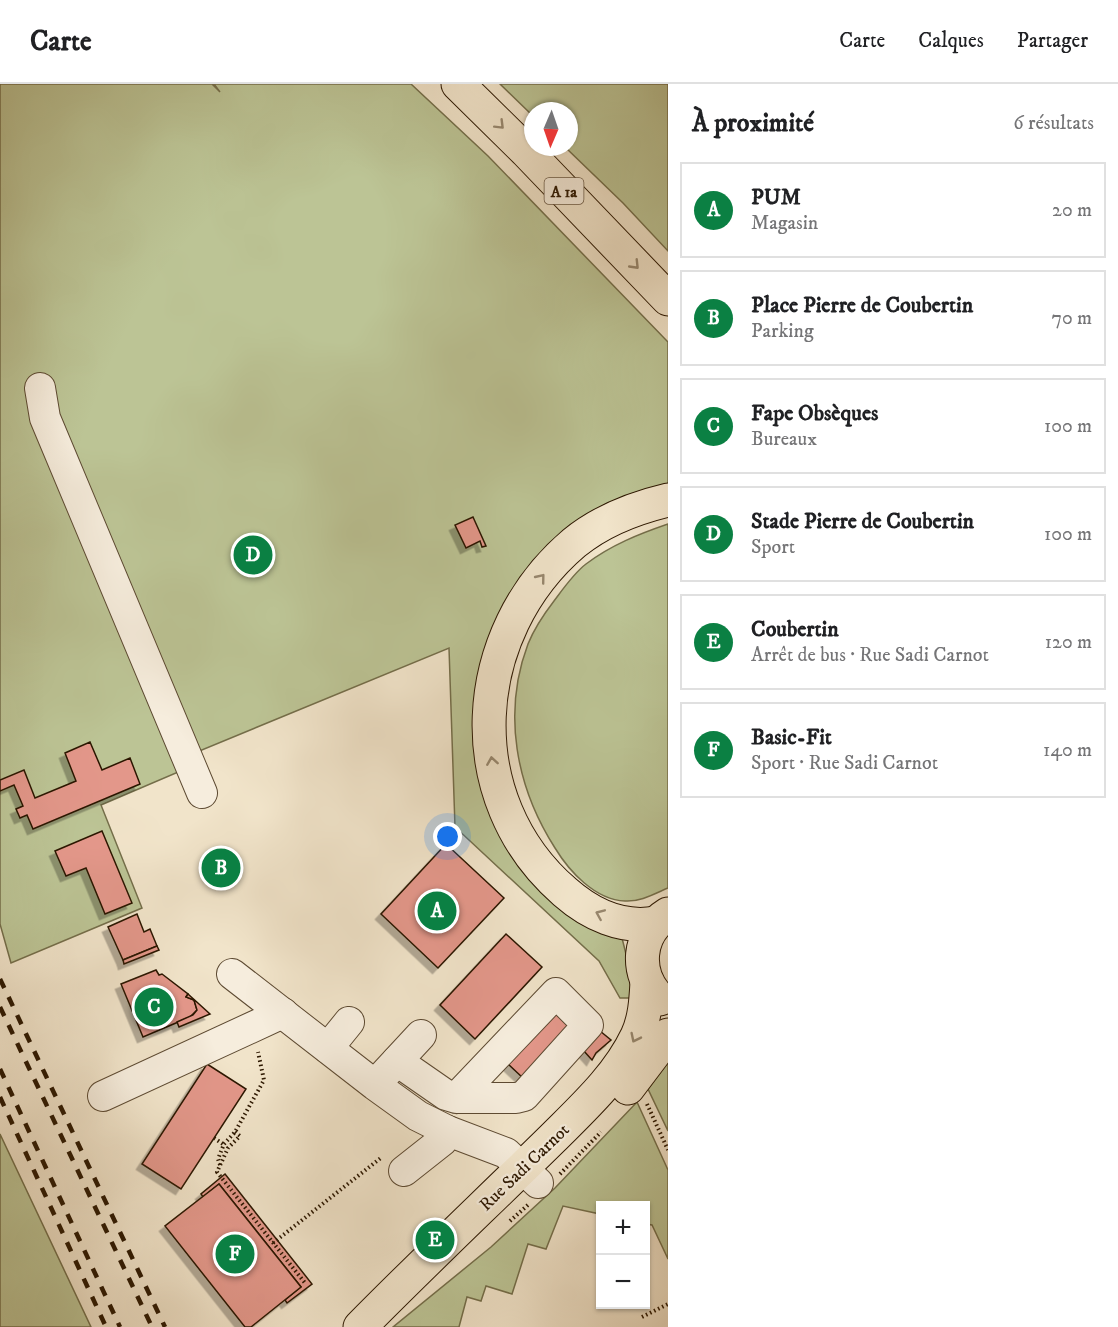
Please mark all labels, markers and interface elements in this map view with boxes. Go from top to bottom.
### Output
text: Carte [30,24,92,59]
text: Carte [839,28,885,54]
text: Calques [918,28,984,54]
text: Partager [1017,28,1088,54]
north arrow [524,102,578,156]
text: À proximité [692,107,814,140]
text: 6 résultats [1013,111,1094,136]
one-way arrow [493,118,503,129]
road number: A 1a [544,178,584,204]
text: PUM [751,184,801,211]
text: A [707,198,720,223]
text: 20 m [1052,198,1092,223]
text: Magasin [751,211,818,236]
one-way arrow [628,258,639,269]
text: Place Pierre de Coubertin [751,292,973,319]
text: B [707,306,720,331]
text: 70 m [1051,306,1092,331]
text: Parking [751,319,814,344]
text: Fape Obsèques [751,400,878,427]
text: C [707,414,720,439]
text: 100 m [1044,414,1092,439]
text: Bureaux [751,427,817,452]
text: Stade Pierre de Coubertin [751,508,974,535]
text: D [706,522,721,547]
text: 100 m [1044,522,1092,547]
pin: D [234,532,272,578]
text: Sport [751,535,795,560]
one-way arrow [534,574,545,585]
text: Coubertin [751,616,839,643]
text: E [706,630,721,655]
text: 120 m [1045,630,1092,655]
text: Arrêt de bus · Rue Sadi Carnot [751,643,989,668]
text: Basic-Fit [751,724,832,751]
text: F [707,738,720,763]
text: 140 m [1043,738,1092,763]
text: Sport · Rue Sadi Carnot [751,751,938,776]
one-way arrow [486,756,498,765]
your location [433,822,462,851]
pin: B [202,846,240,890]
pin: A [418,888,456,934]
one-way arrow [595,909,606,921]
pin: C [134,984,174,1030]
one-way arrow [631,1032,643,1043]
street label: Rue Sadi Carnot [475,1119,574,1216]
map controls [596,1201,650,1309]
button: + [596,1201,650,1255]
pin: E [416,1218,454,1262]
pin: F [216,1232,254,1276]
button: − [596,1255,650,1309]

